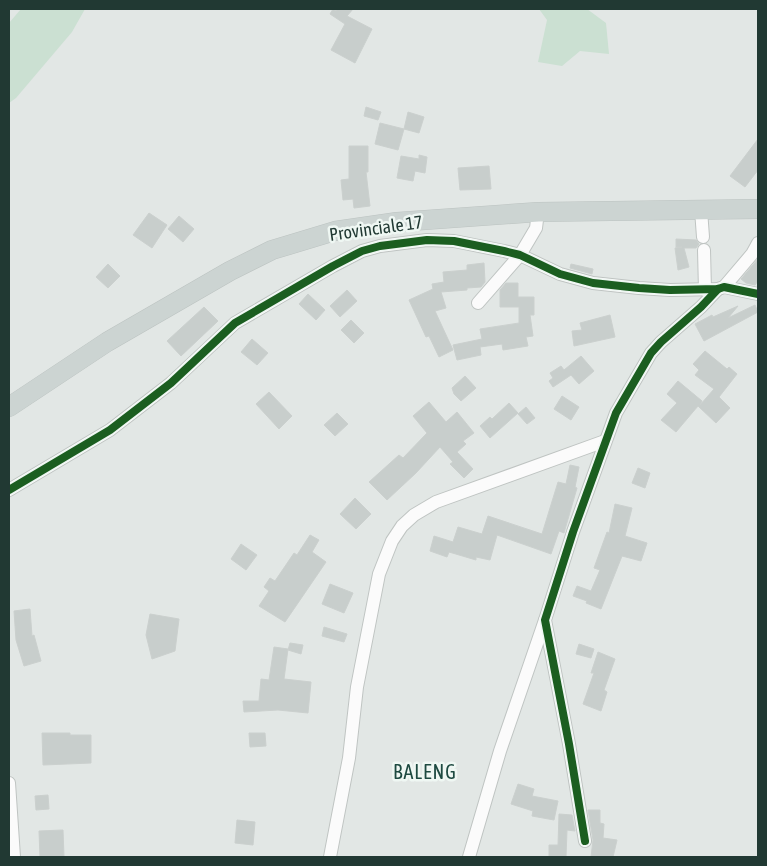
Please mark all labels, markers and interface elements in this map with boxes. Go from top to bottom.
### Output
street label: Provinciale 17 [328,211,424,245]
district label: BALENG [393,760,457,783]

